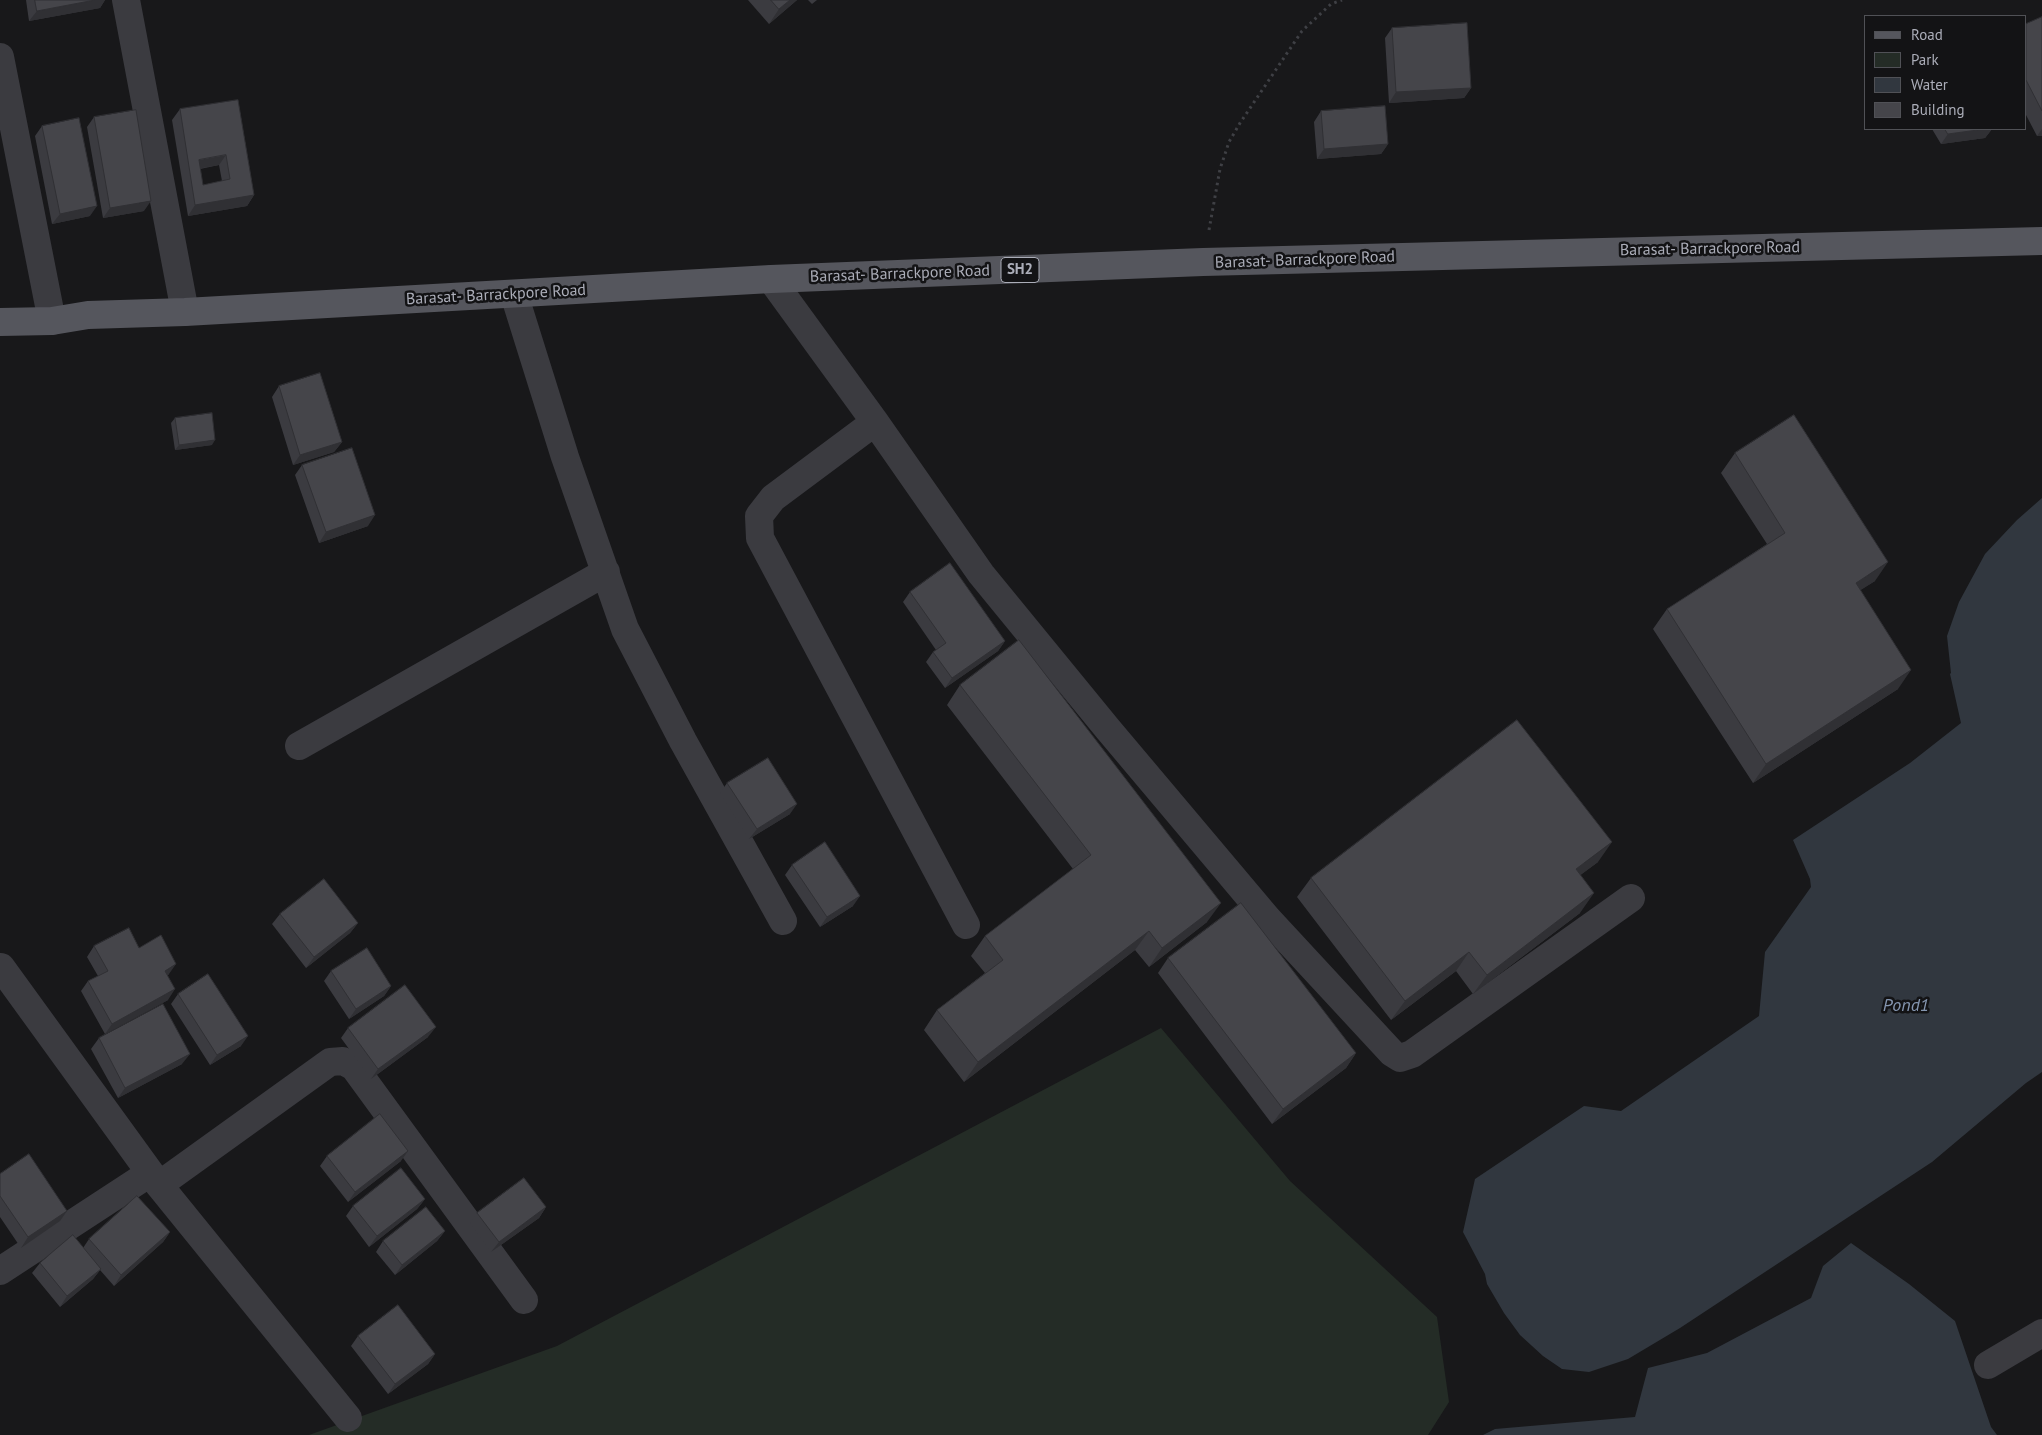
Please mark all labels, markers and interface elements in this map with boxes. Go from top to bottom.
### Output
legend [1864,15,2027,130]
text: Road [1911,25,1943,44]
text: Park [1911,50,1939,69]
text: Water [1911,75,1948,94]
text: Building [1911,100,1965,119]
street label: Barasat- Barrackpore Road [1620,238,1800,260]
street label: Barasat- Barrackpore Road [1215,247,1395,273]
road number: SH2 [1001,258,1039,282]
street label: Barasat- Barrackpore Road [810,261,990,287]
street label: Barasat- Barrackpore Road [406,281,586,309]
water label: Pond1 [1883,995,1929,1017]

